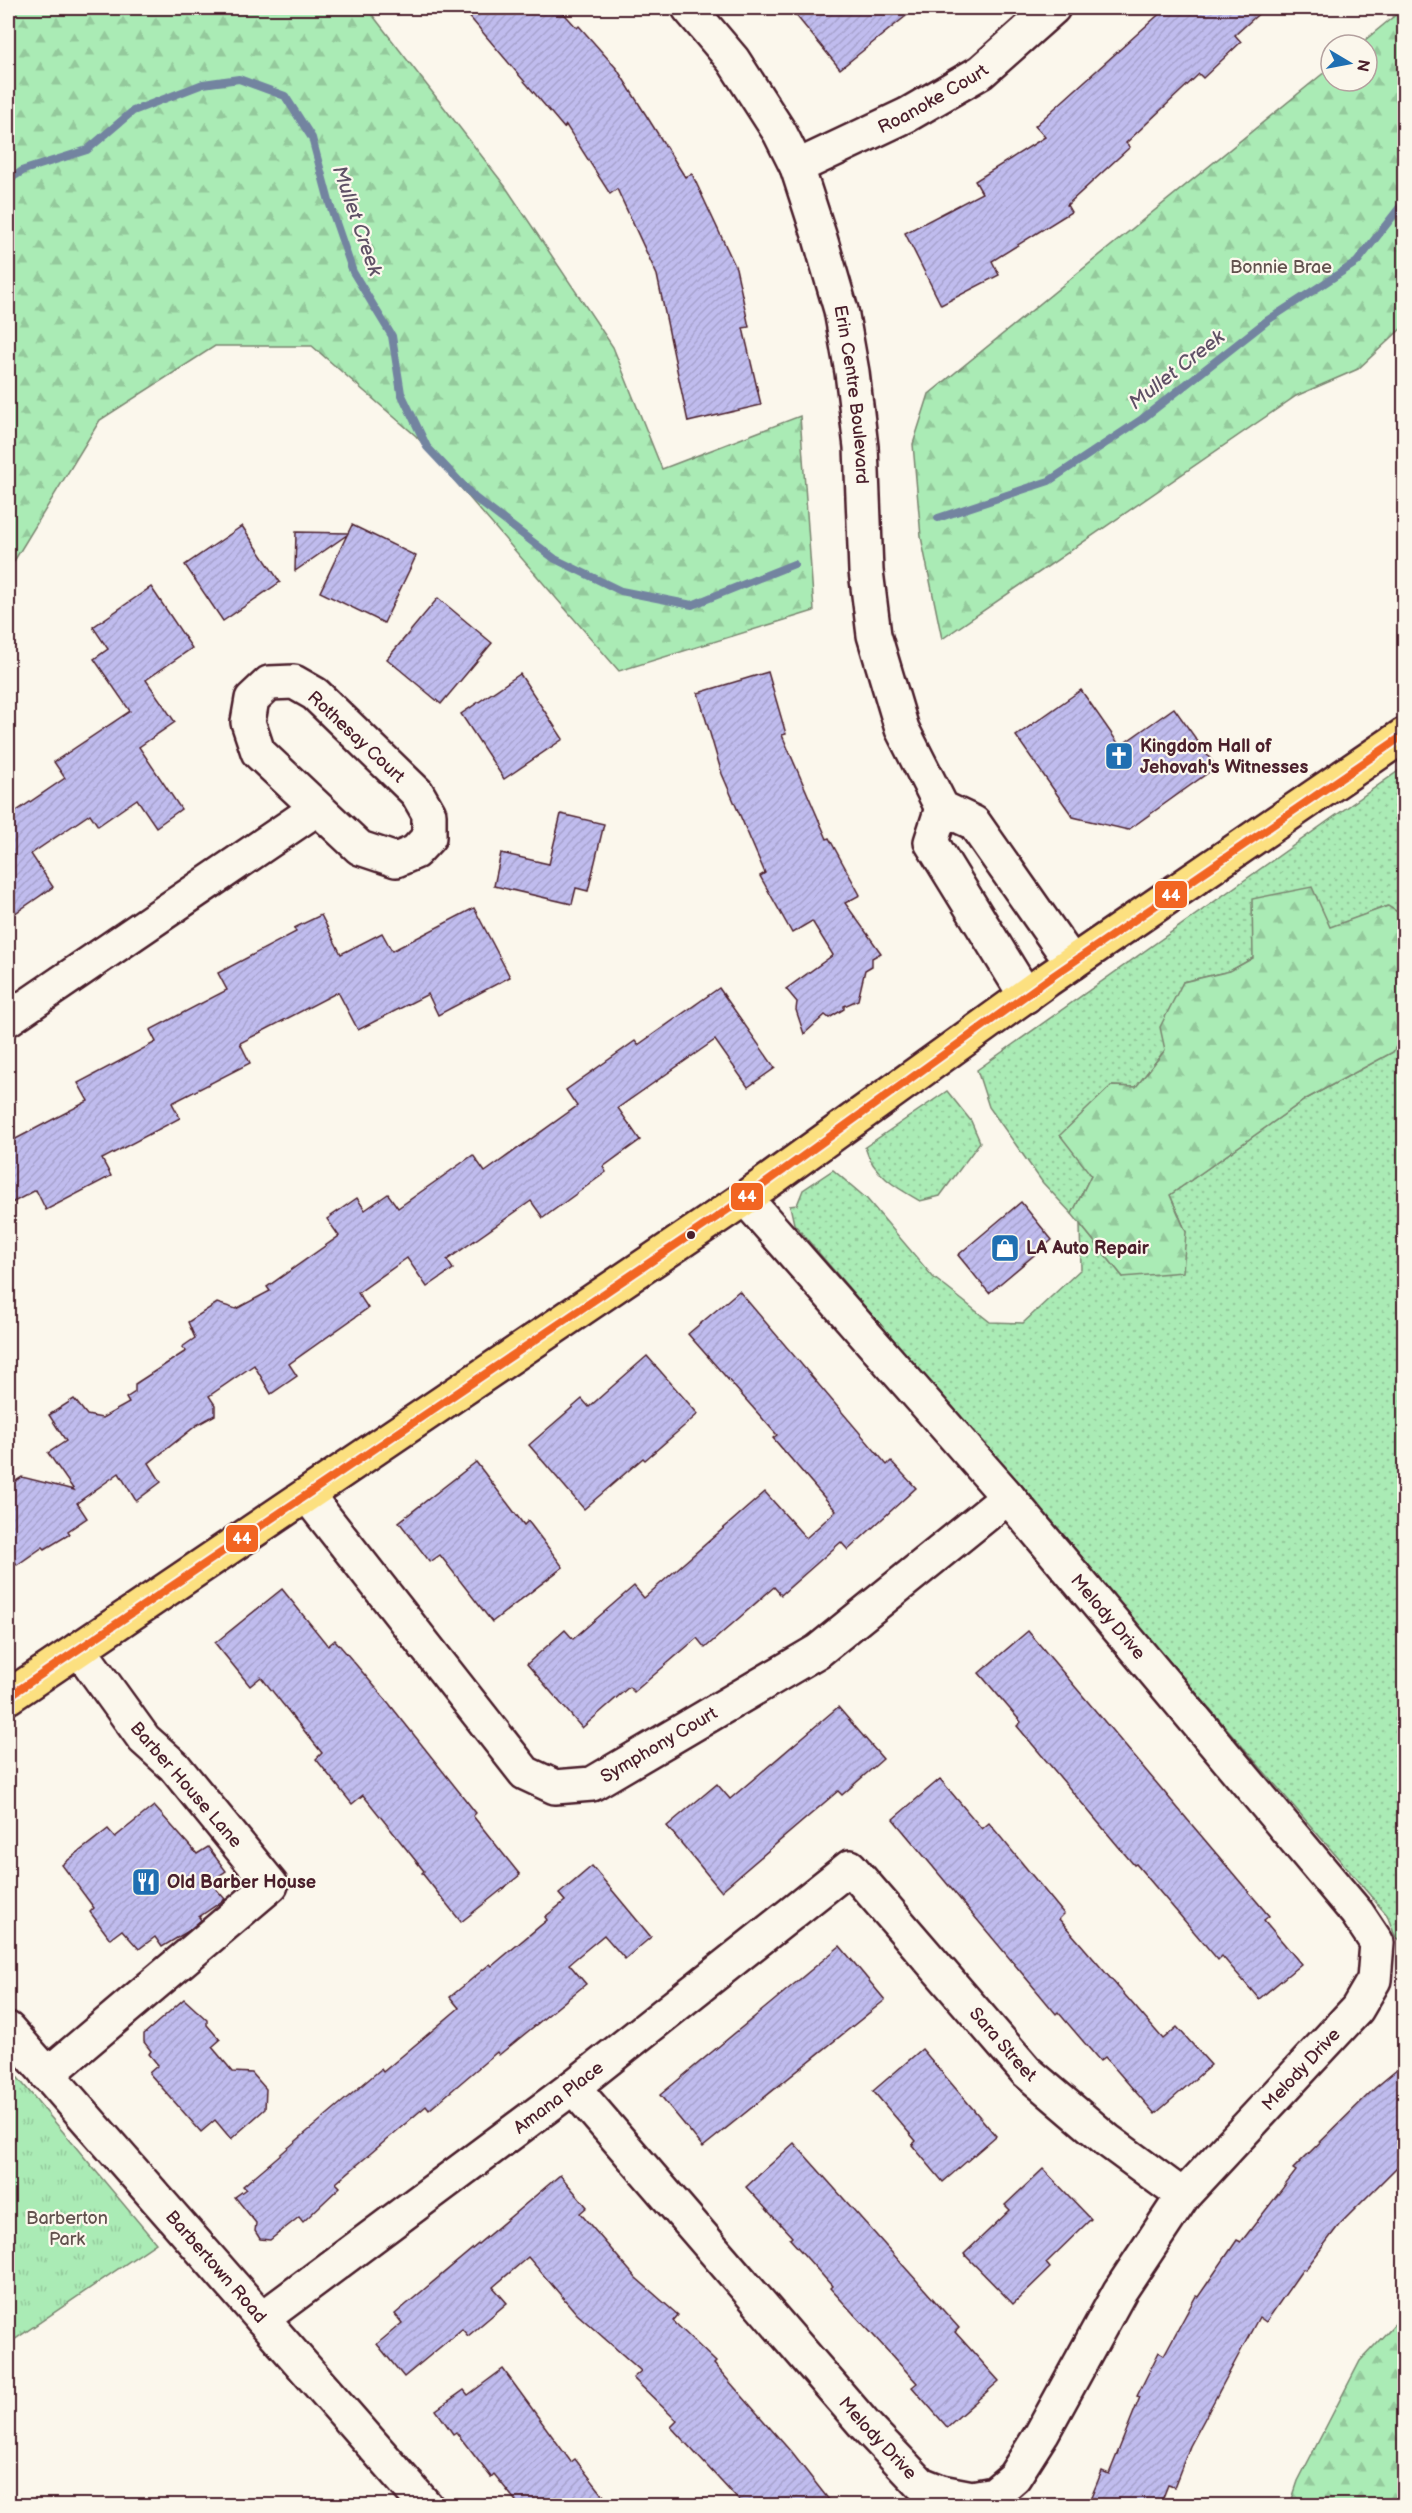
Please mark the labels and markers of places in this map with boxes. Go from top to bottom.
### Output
place label: Kingdom Hall of Jehovah's Witnesses [1140,736,1308,778]
church icon: Kingdom Hall of Jehovah's Witnesses [1103,740,1135,772]
unlabelled marker [685,1229,697,1241]
shop icon: LA Auto Repair [989,1232,1021,1264]
place label: LA Auto Repair [1026,1238,1150,1259]
restaurant icon: Old Barber House [130,1866,162,1898]
place label: Old Barber House [167,1872,316,1893]

